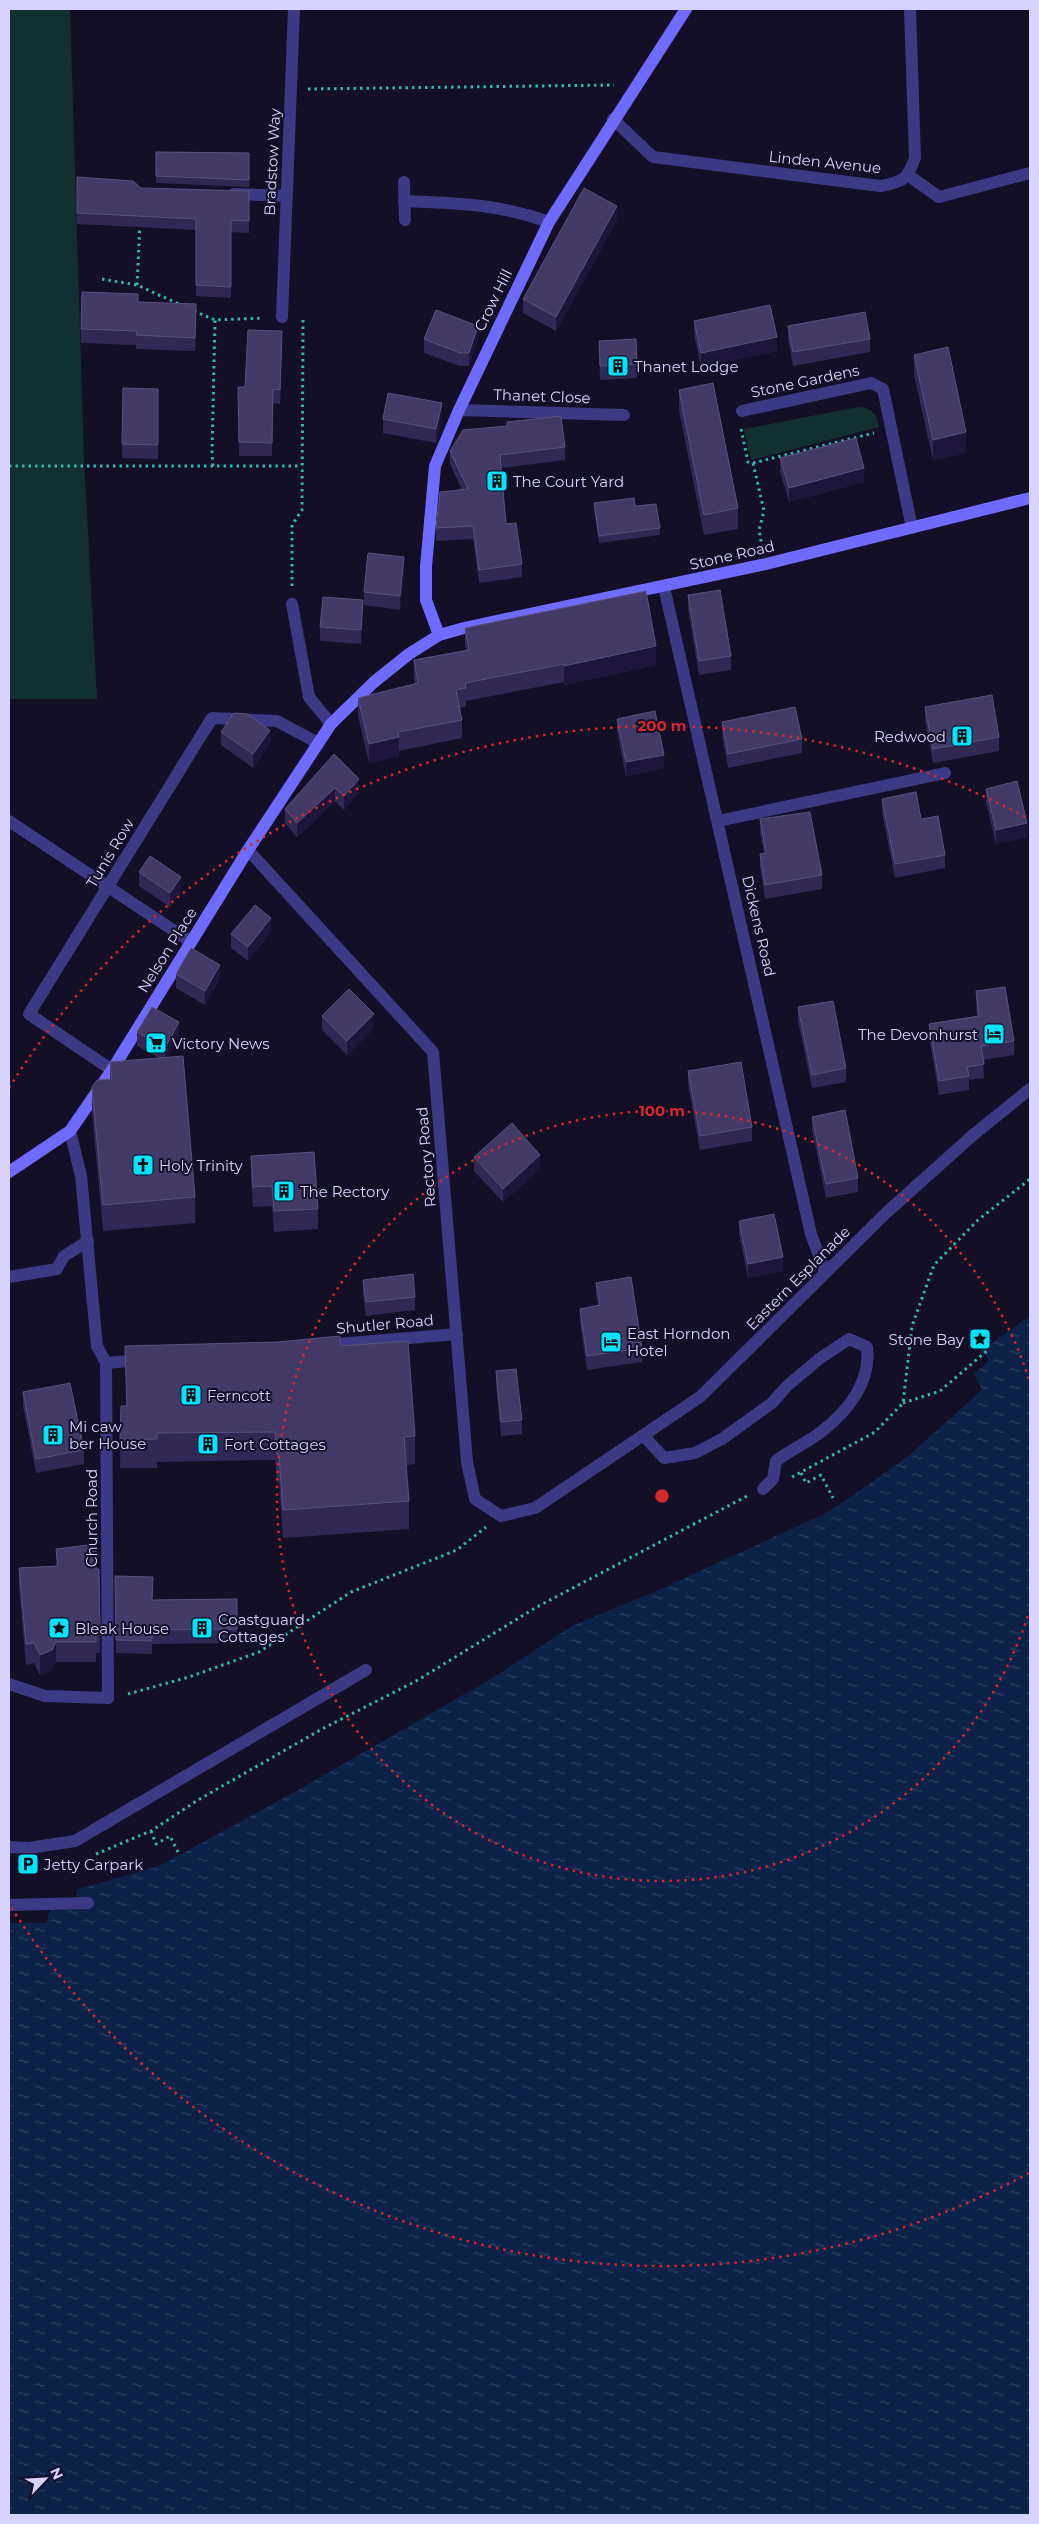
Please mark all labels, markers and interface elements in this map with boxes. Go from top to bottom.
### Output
street label: Bradstow Way [260,107,284,216]
street label: Linden Avenue [768,147,882,177]
street label: Crow Hill [470,266,516,334]
building icon: Thanet Lodge [606,354,630,378]
place label: Thanet Lodge [634,357,738,376]
street label: Stone Gardens [749,360,861,402]
street label: Thanet Close [493,385,591,407]
building icon: The Court Yard [485,469,509,493]
place label: The Court Yard [513,472,624,491]
street label: Stone Road [688,536,776,574]
text: 200 m [637,716,687,735]
building icon: Redwood [950,724,974,748]
place label: Redwood [874,727,946,746]
street label: Tunis Row [82,814,138,891]
street label: Dickens Road [738,874,780,978]
street label: Nelson Place [133,904,201,996]
hotel icon: The Devonhurst [982,1022,1006,1046]
place label: The Devonhurst [858,1025,978,1044]
supermarket icon: Victory News [144,1031,168,1055]
place label: Victory News [172,1034,270,1053]
text: 100 m [639,1101,685,1120]
street label: Rectory Road [412,1106,440,1208]
church icon: Holy Trinity [131,1153,155,1177]
place label: Holy Trinity [159,1156,244,1175]
building icon: The Rectory [272,1179,296,1203]
place label: The Rectory [300,1182,390,1201]
street label: Eastern Esplanade [742,1222,854,1334]
street label: Shutler Road [335,1310,435,1338]
place label: East Horndon Hotel [627,1324,730,1360]
place icon: Stone Bay [968,1327,992,1351]
hotel icon: East Horndon Hotel [599,1330,623,1354]
place label: Stone Bay [888,1330,965,1349]
building icon: Ferncott [179,1383,203,1407]
place label: Ferncott [207,1386,271,1405]
place label: Mi caw ber House [69,1417,146,1453]
building icon: Mi caw ber House [41,1423,65,1447]
building icon: Fort Cottages [196,1432,220,1456]
place label: Fort Cottages [224,1435,326,1454]
street label: Church Road [82,1469,101,1567]
centre of rings [653,1487,671,1505]
place label: Coastguard Cottages [218,1610,305,1646]
place icon: Bleak House [47,1616,71,1640]
building icon: Coastguard Cottages [190,1616,214,1640]
place label: Bleak House [75,1619,169,1638]
parking icon: Jetty Carpark [16,1852,40,1876]
place label: Jetty Carpark [43,1855,143,1874]
north arrow [20,2454,70,2504]
text: N [46,2465,67,2482]

